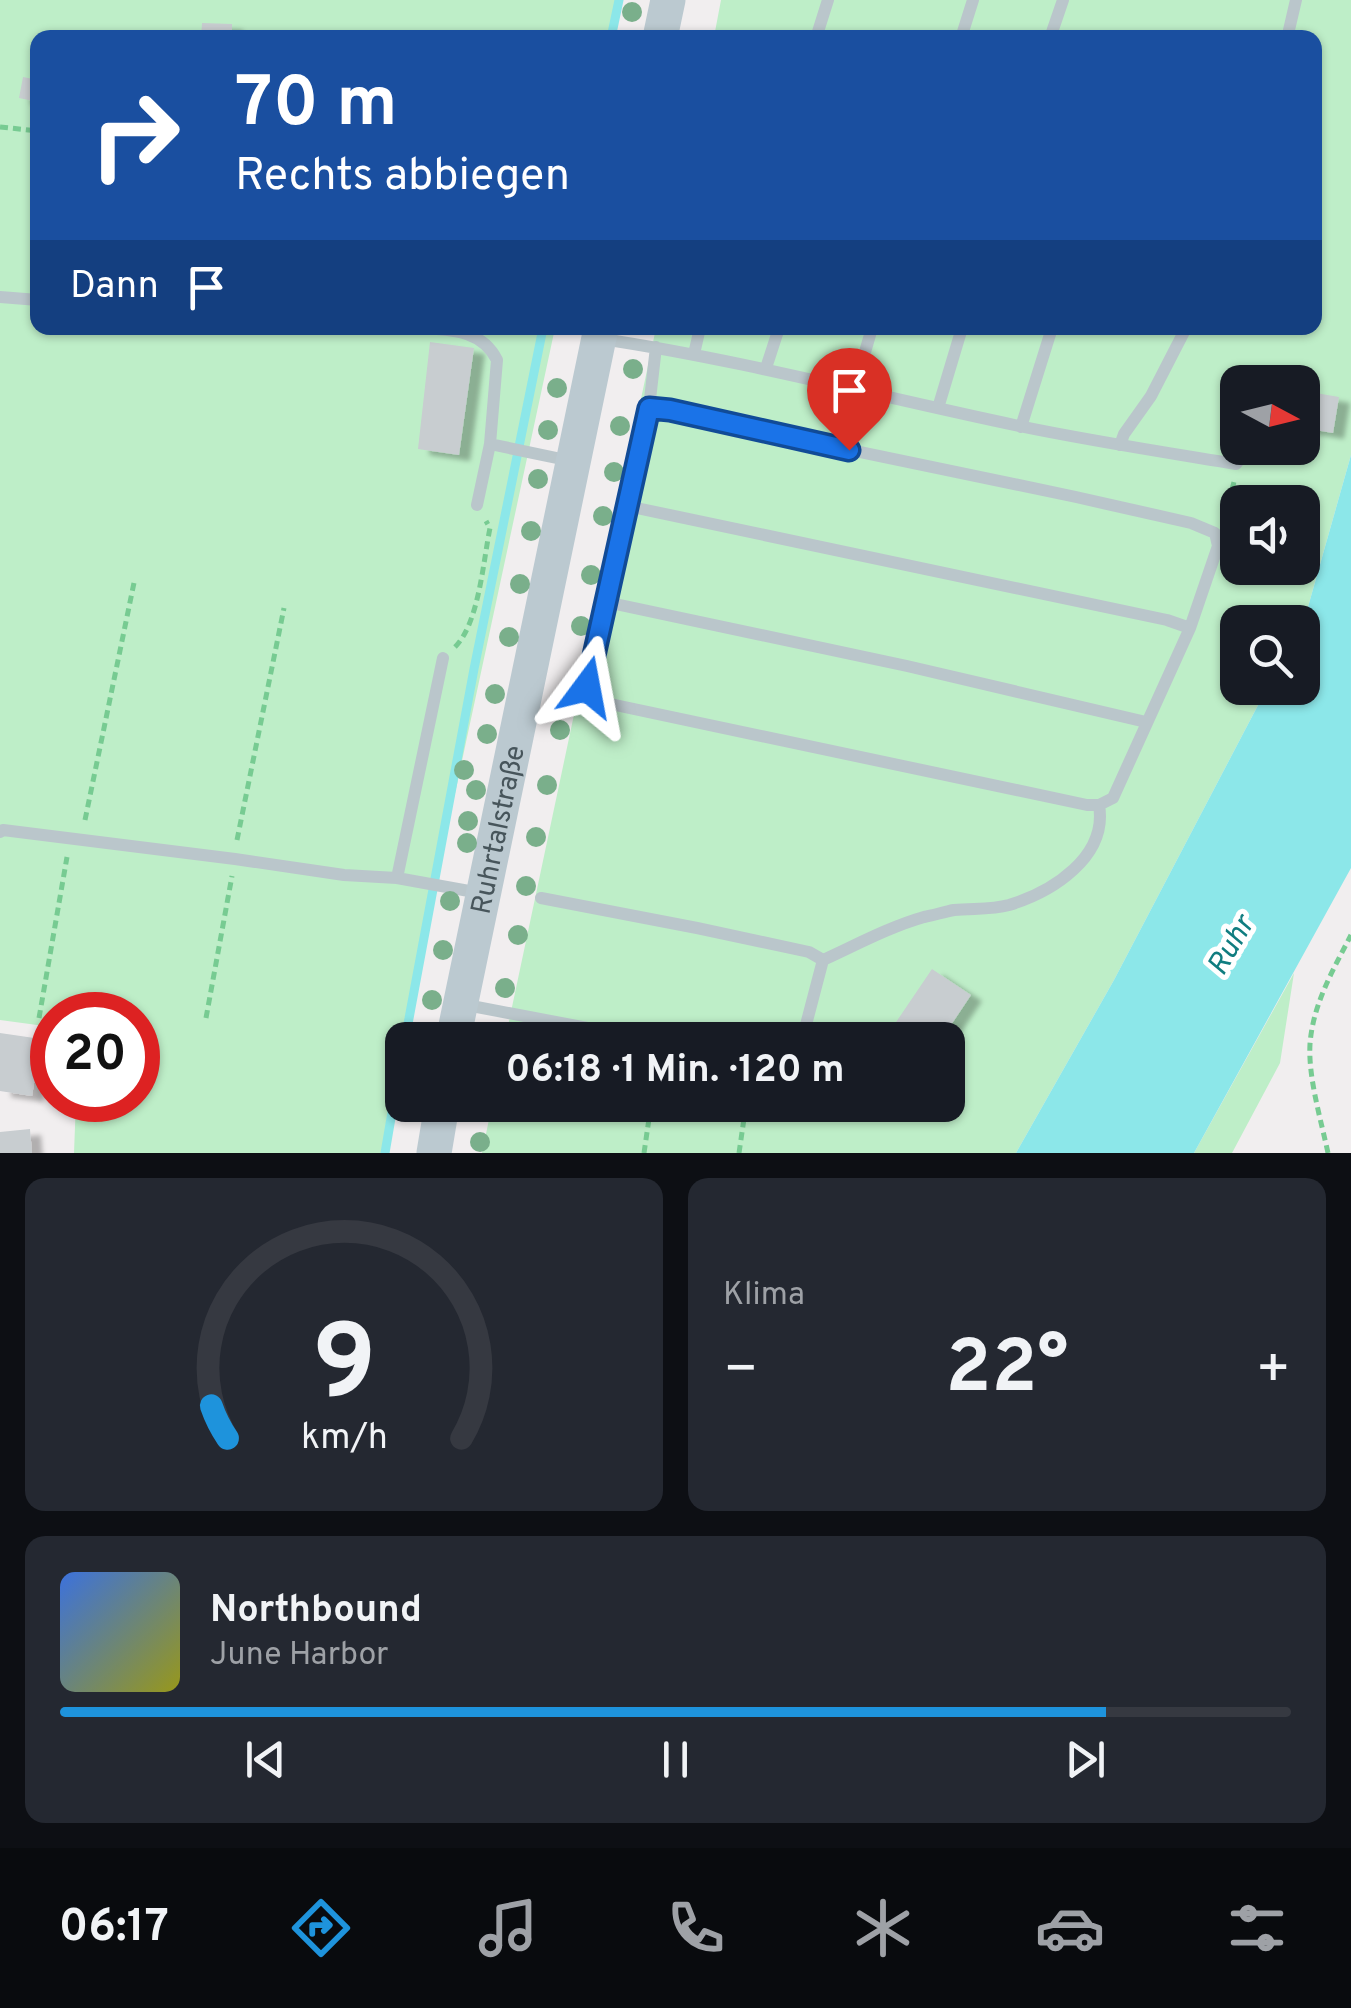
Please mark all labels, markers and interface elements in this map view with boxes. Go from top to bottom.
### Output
text: 70 m [235,62,398,151]
icon: right [70,70,200,200]
text: Rechts abbiegen [235,149,570,206]
icon: arrive [179,260,234,315]
text: Dann [70,263,159,312]
pin [807,348,892,451]
icon: arrive [822,363,877,418]
north arrow [1220,365,1320,465]
map controls [1220,365,1320,705]
button: sound [1220,485,1320,585]
button: search [1220,605,1320,705]
position arrow [535,635,639,739]
street label: Ruhrtalstraße [465,742,535,918]
water label: Ruhr [1200,908,1265,983]
speed limit sign: 20 [30,992,160,1122]
text: 06:18 · 1 Min. · 120 m [505,1047,845,1096]
text: Klima [723,1276,805,1316]
text: 9 [312,1304,376,1436]
text: 22° [946,1324,1068,1419]
text: − [723,1337,758,1407]
text: + [1256,1337,1291,1407]
text: km/h [301,1416,387,1462]
text: Northbound [210,1587,422,1636]
text: June Harbor [210,1636,389,1676]
icon: previous [238,1732,293,1787]
icon: pause [648,1732,703,1787]
icon: next [1058,1732,1113,1787]
icon: directions [286,1893,356,1963]
icon: music [473,1893,543,1963]
icon: phone [661,1893,731,1963]
icon: climate [848,1893,918,1963]
icon: car [1035,1893,1105,1963]
icon: filters [1222,1893,1292,1963]
text: 06:17 [59,1900,169,1957]

